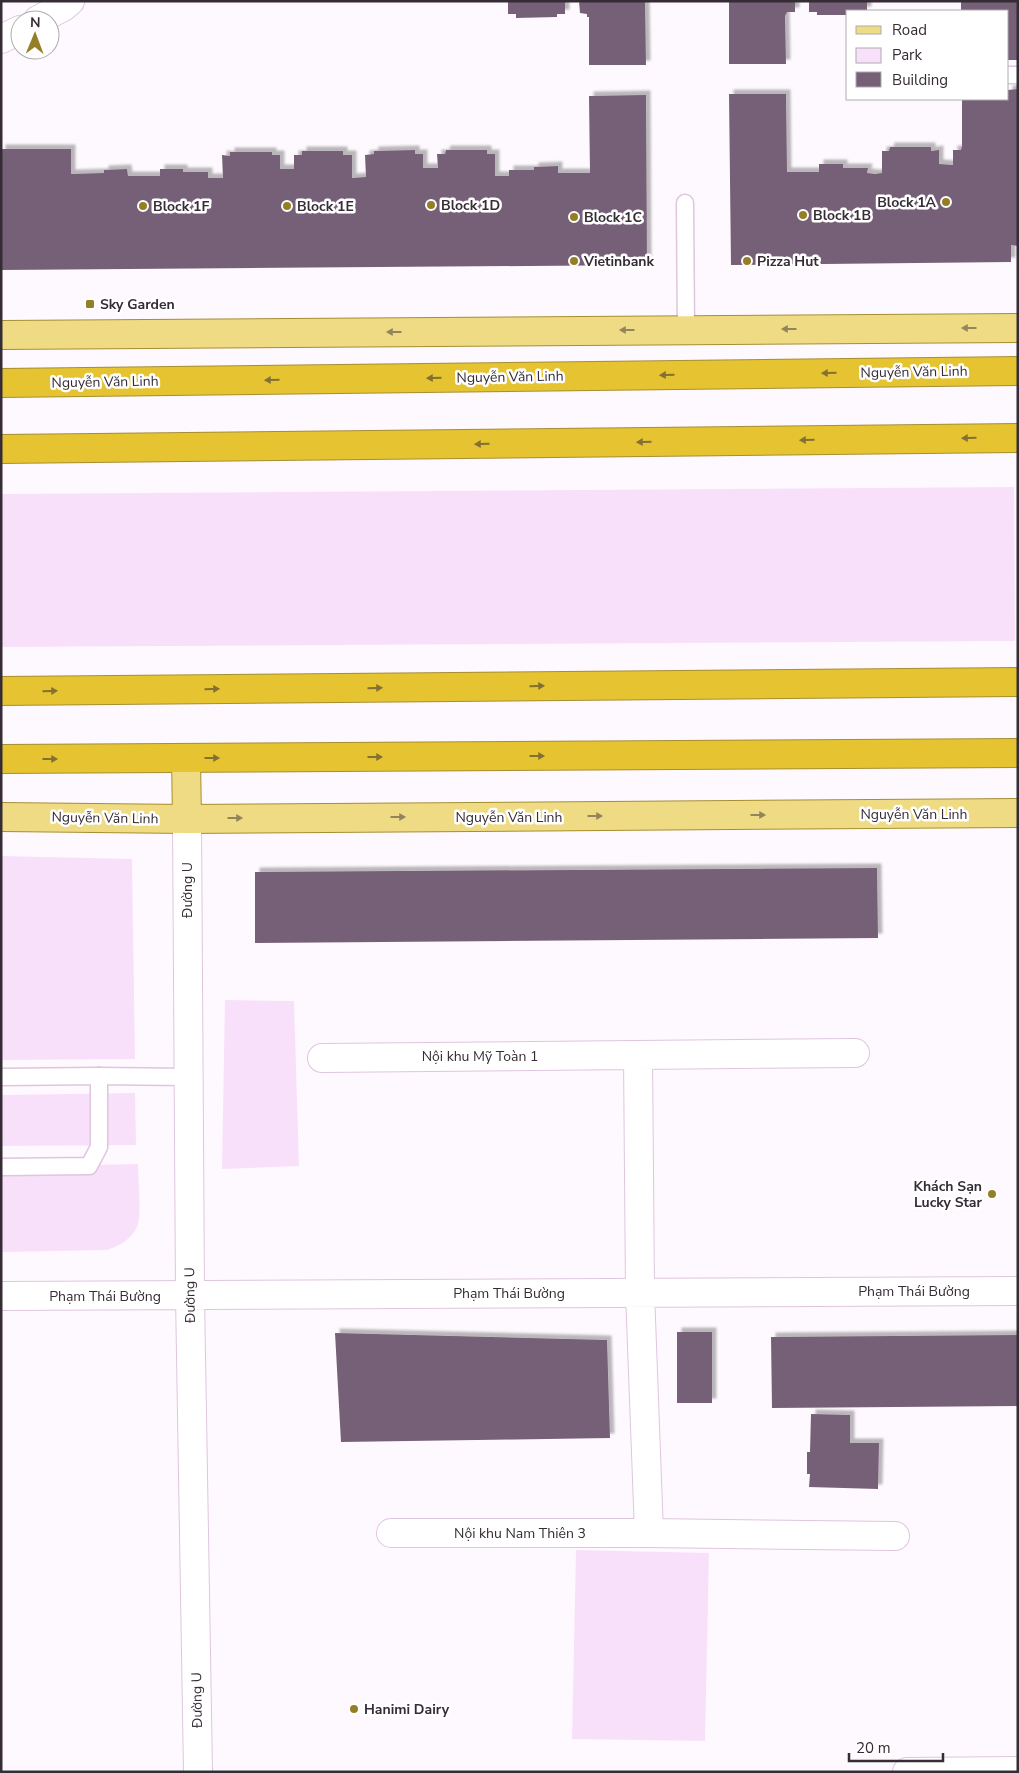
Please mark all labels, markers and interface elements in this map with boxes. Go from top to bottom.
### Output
north arrow [10,10,60,60]
legend [846,10,1009,100]
text: N [30,13,41,32]
text: Road [892,20,927,40]
text: Park [892,45,922,65]
text: Building [892,70,948,90]
place label: Block 1A [877,193,937,212]
place label: Block 1D [441,196,500,215]
marker: Block 1A [940,196,952,208]
place label: Block 1F [153,197,209,216]
place label: Block 1E [297,197,354,216]
marker: Block 1D [425,199,437,211]
marker: Block 1F [137,200,149,212]
marker: Block 1E [281,200,293,212]
place label: Block 1B [813,206,871,225]
place label: Block 1C [584,208,642,227]
marker: Block 1B [797,209,809,221]
marker: Block 1C [568,211,580,223]
place label: Vietinbank [583,252,654,271]
place label: Pizza Hut [757,252,819,271]
marker: Vietinbank [568,255,580,267]
marker: Pizza Hut [741,255,753,267]
place label: Sky Garden [100,295,175,314]
marker: Sky Garden [84,298,96,310]
one-way arrow [961,324,977,332]
one-way arrow [781,325,797,333]
one-way arrow [618,326,634,334]
one-way arrow [386,328,402,336]
street label: Nguyễn Văn Linh [860,362,968,382]
street label: Nguyễn Văn Linh [456,367,564,387]
one-way arrow [821,369,837,377]
one-way arrow [658,371,674,379]
street label: Nguyễn Văn Linh [51,372,159,392]
one-way arrow [426,374,442,382]
one-way arrow [263,376,279,384]
one-way arrow [961,434,977,442]
one-way arrow [798,436,814,444]
one-way arrow [636,438,652,446]
one-way arrow [473,440,489,448]
one-way arrow [530,682,546,690]
one-way arrow [367,684,383,692]
one-way arrow [205,685,221,693]
one-way arrow [42,687,58,695]
one-way arrow [530,752,546,760]
one-way arrow [367,753,383,761]
one-way arrow [205,754,221,762]
one-way arrow [42,755,58,763]
street label: Nguyễn Văn Linh [860,805,968,824]
street label: Nguyễn Văn Linh [51,808,159,828]
street label: Nguyễn Văn Linh [455,808,563,827]
one-way arrow [750,811,766,819]
one-way arrow [588,812,604,820]
one-way arrow [390,813,406,821]
one-way arrow [228,814,244,822]
street label: Đường U [178,862,197,919]
street label: Nội khu Mỹ Toàn 1 [422,1047,538,1066]
place label: Khách Sạn Lucky Star [914,1177,983,1212]
marker: Khách Sạn Lucky Star [986,1188,998,1200]
street label: Đường U [180,1267,200,1324]
street label: Phạm Thái Bường [858,1282,970,1301]
street label: Phạm Thái Bường [453,1284,565,1303]
street label: Phạm Thái Bường [49,1287,161,1306]
street label: Nội khu Nam Thiên 3 [454,1524,586,1543]
street label: Đường U [187,1672,207,1729]
place label: Hanimi Dairy [364,1700,450,1719]
marker: Hanimi Dairy [348,1703,360,1715]
scale bar [849,1730,943,1762]
text: 20 m [856,1738,891,1758]

